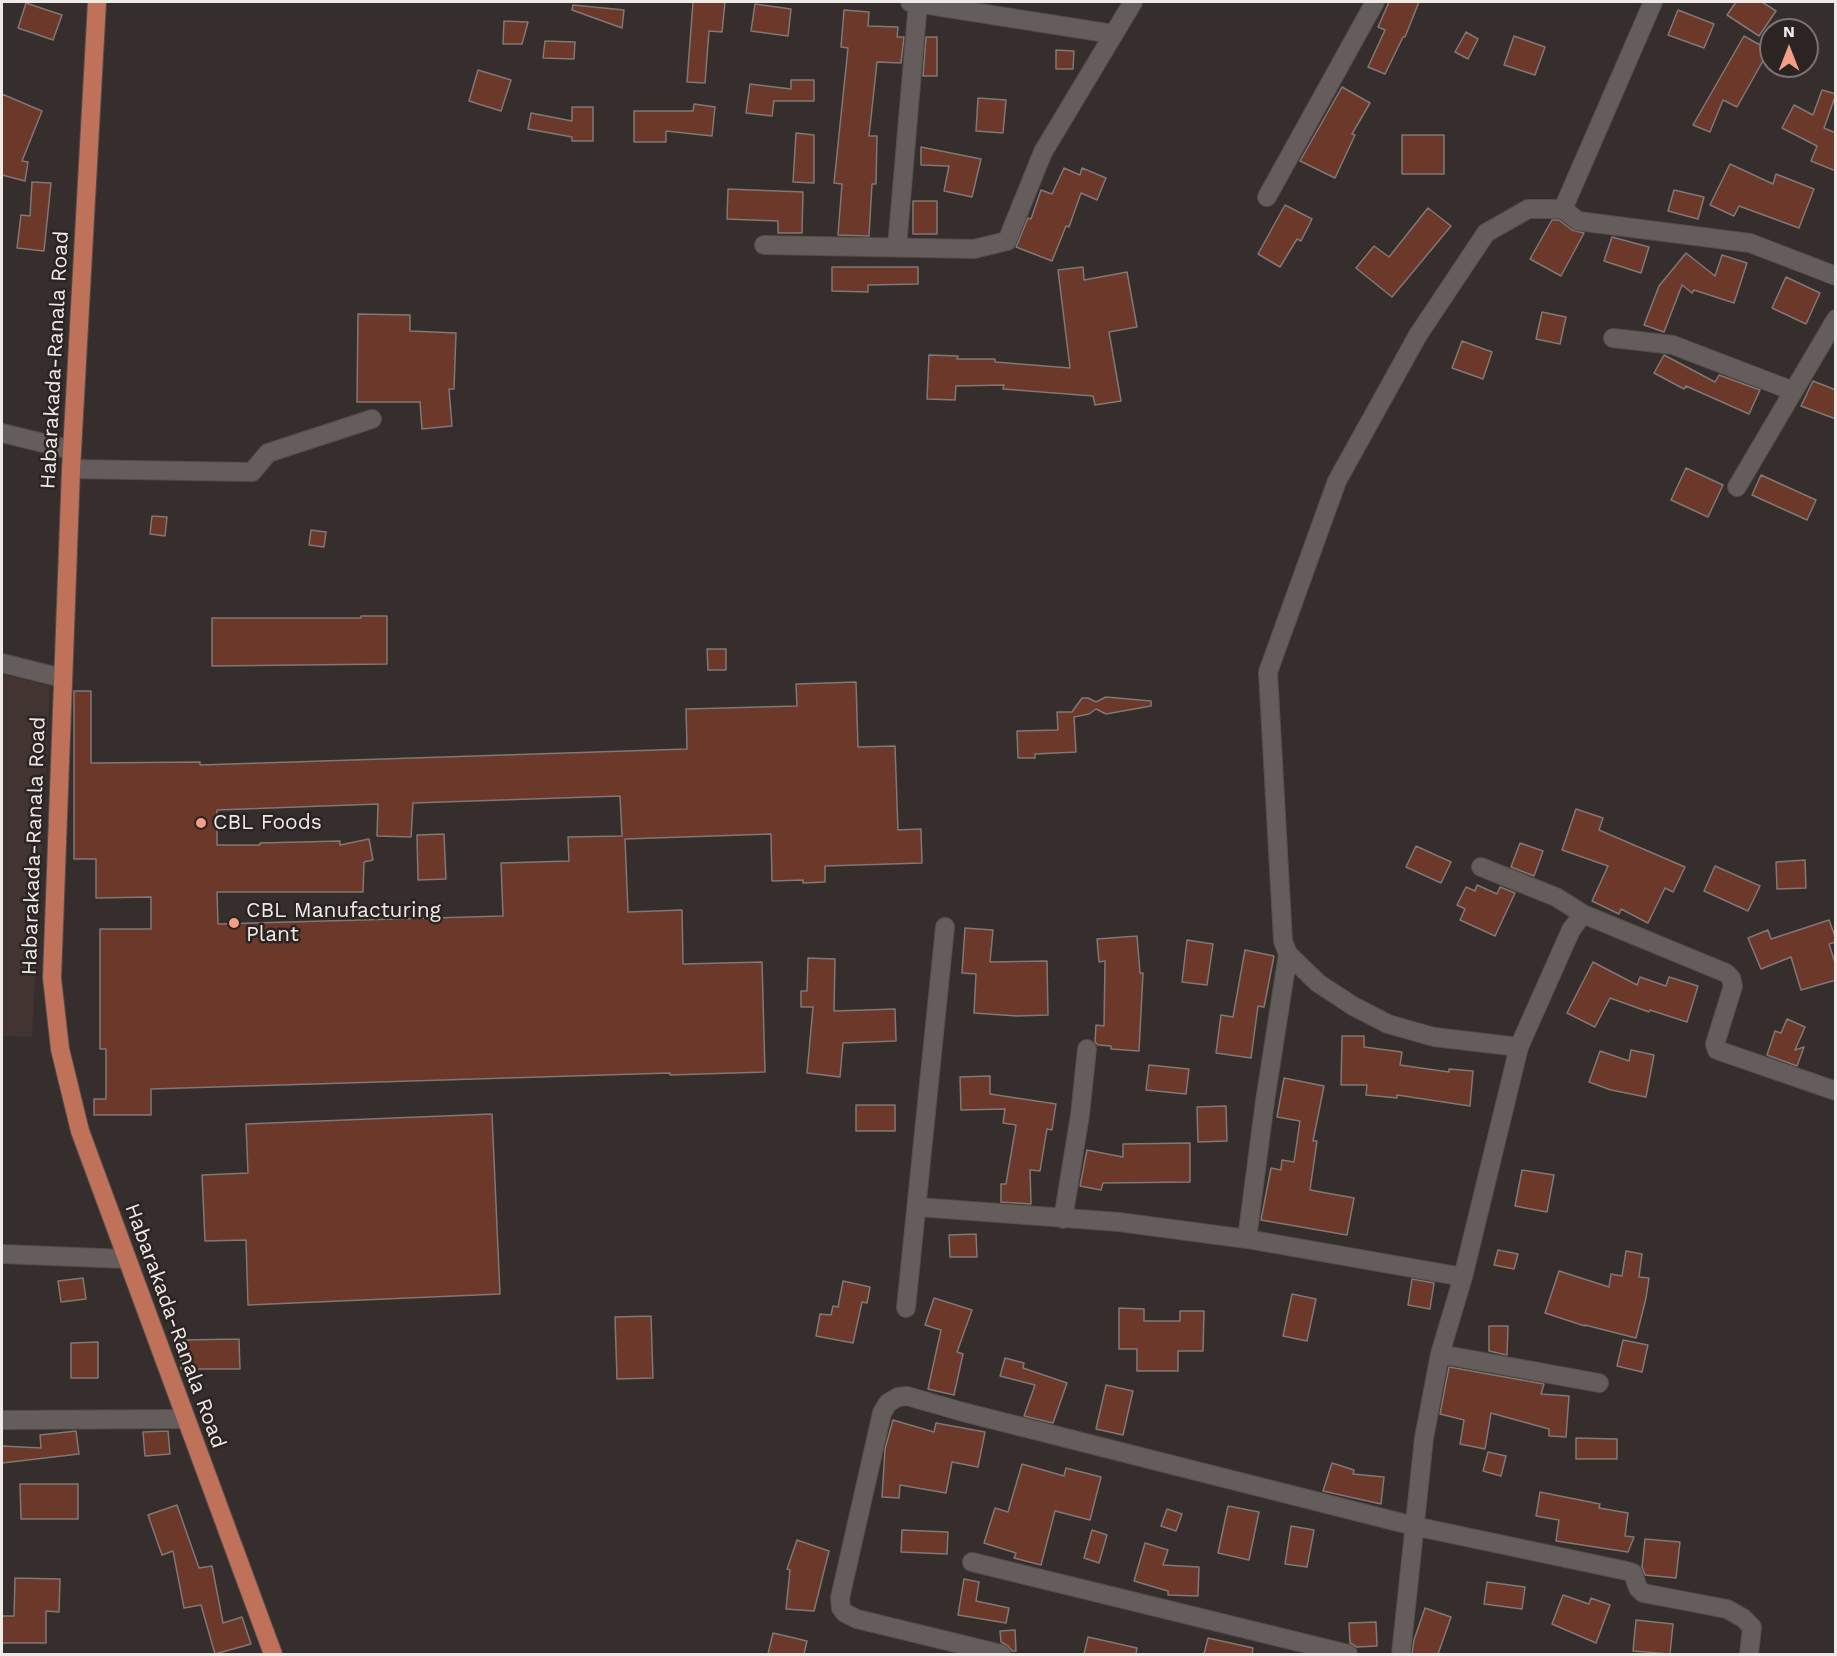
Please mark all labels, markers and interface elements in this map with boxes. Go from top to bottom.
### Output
north arrow [1759,18,1819,78]
text: N [1783,22,1795,41]
street label: Habarakada-Ranala Road [36,230,74,490]
street label: Habarakada-Ranala Road [17,716,51,976]
place label: CBL Foods [213,810,322,836]
marker: CBL Foods [194,816,208,830]
place label: CBL Manufacturing Plant [246,898,441,948]
marker: CBL Manufacturing Plant [227,916,241,930]
street label: Habarakada-Ranala Road [119,1200,231,1452]

